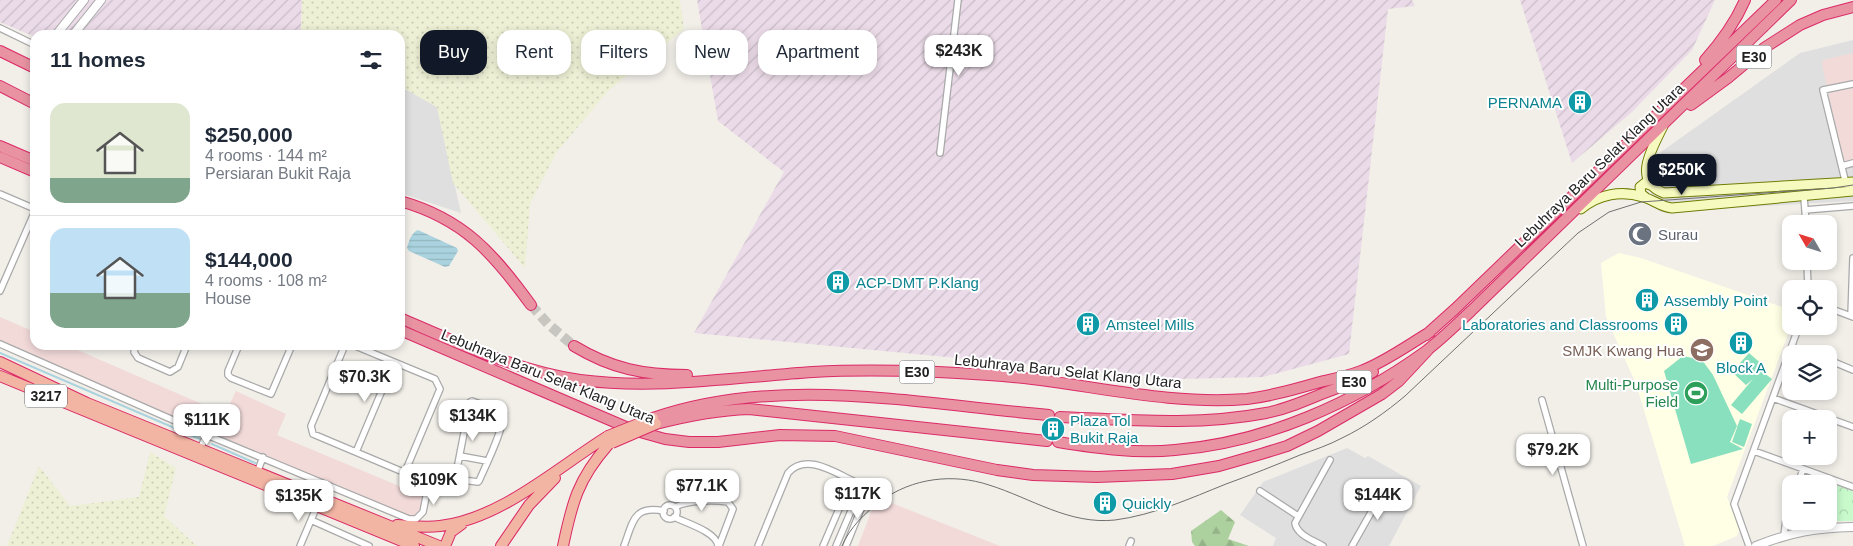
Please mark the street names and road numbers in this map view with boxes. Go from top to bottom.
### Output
road number: E30 [1736,46,1772,68]
street label: Lebuhraya Baru Selat Klang Utara [1511,79,1688,250]
street label: Lebuhraya Baru Selat Klang Utara [439,325,658,427]
street label: Lebuhraya Baru Selat Klang Utara [953,351,1183,391]
road number: E30 [900,361,934,384]
road number: E30 [1336,371,1372,394]
road number: 3217 [25,384,67,408]

